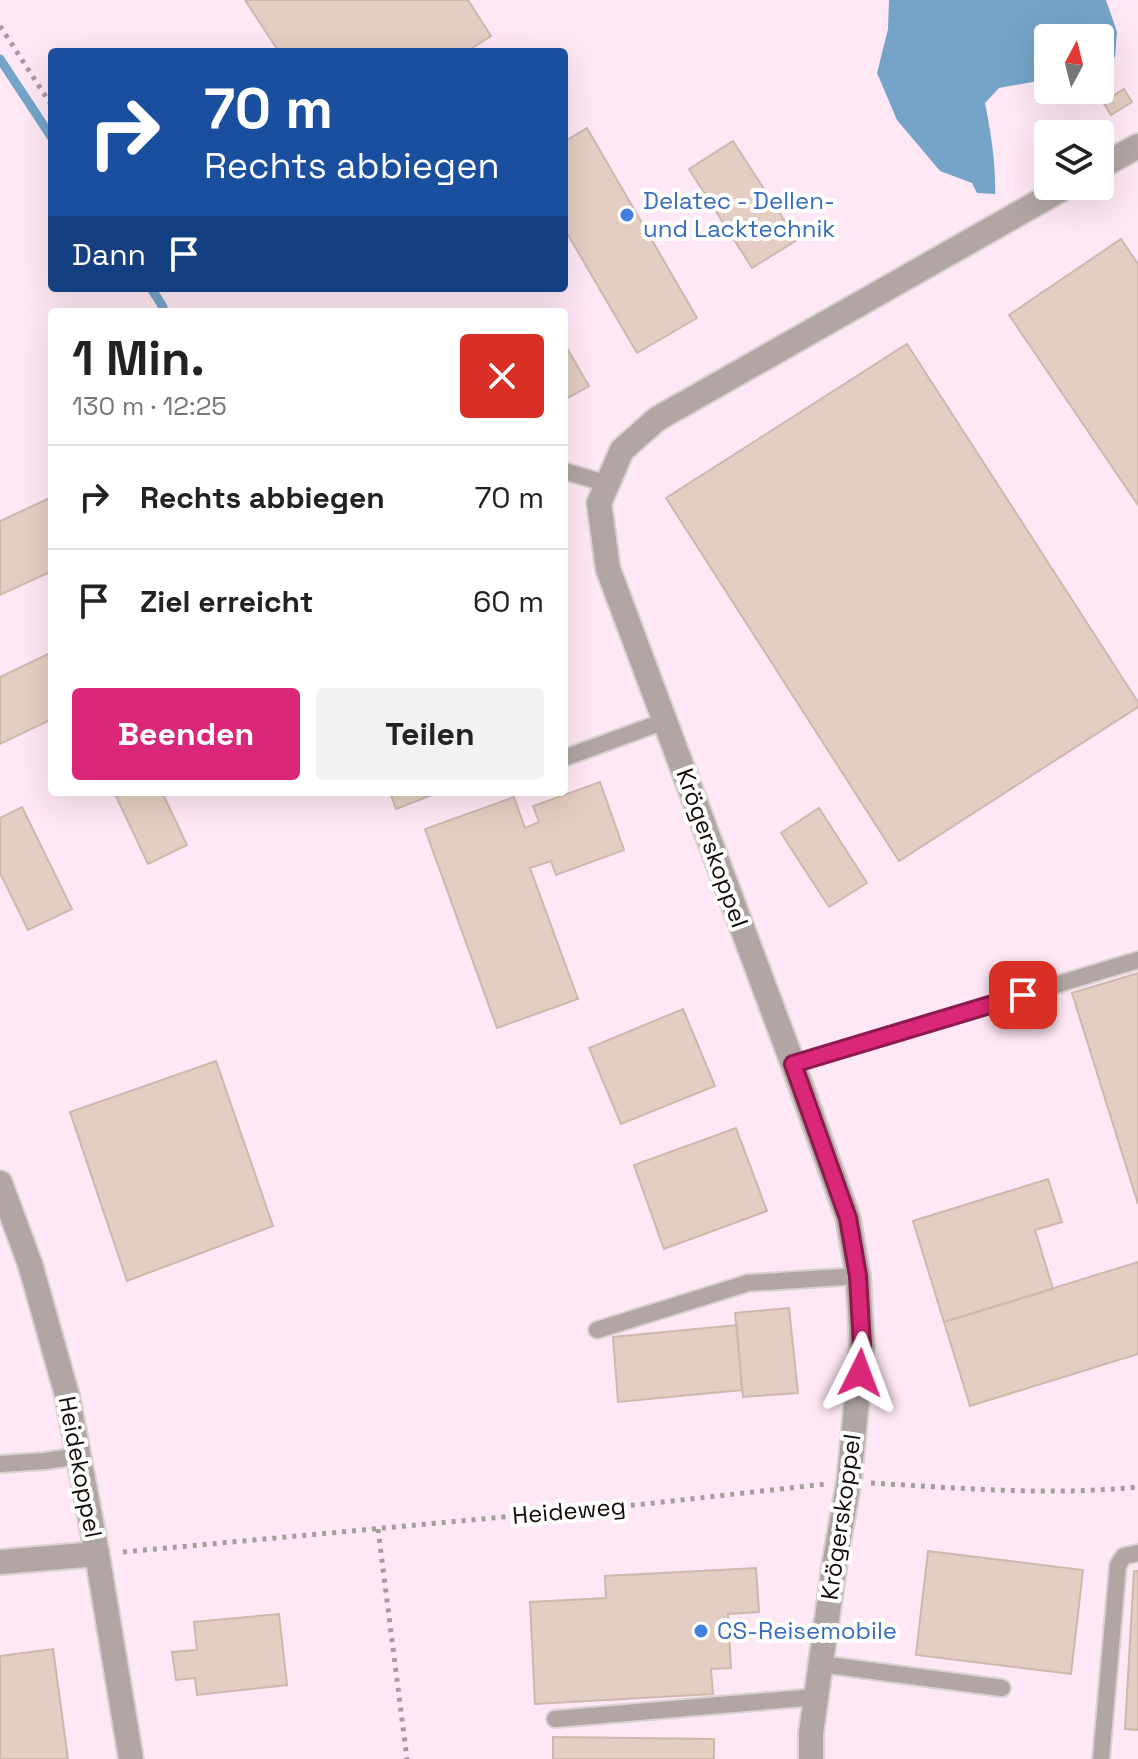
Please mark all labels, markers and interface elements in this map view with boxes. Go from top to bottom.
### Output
north arrow [1034,24,1114,104]
map controls [1034,24,1114,200]
text: 70 m [204,73,333,144]
icon: right [72,80,176,184]
button: layers [1034,120,1114,200]
text: Rechts abbiegen [204,143,500,189]
place label: Delatec - Dellen- und Lacktechnik [643,185,835,244]
marker: Delatec - Dellen- und Lacktechnik [618,206,636,224]
icon: arrive [162,232,206,276]
text: Dann [72,235,146,274]
text: 1 Min. [72,328,205,389]
button: close [460,334,544,418]
text: 130 m · 12:25 [72,389,227,423]
icon: right [72,475,116,519]
text: Rechts abbiegen [140,478,385,517]
text: 70 m [475,478,544,517]
icon: arrive [72,579,116,623]
text: Ziel erreicht [140,582,313,621]
text: 60 m [473,582,544,621]
button: Beenden [72,688,300,780]
button: Teilen [316,688,544,780]
street label: Krögerskoppel [669,764,756,932]
pin [989,961,1057,1029]
icon: arrive [1001,973,1045,1017]
position arrow [818,1331,902,1415]
street label: Heidekoppel [52,1393,109,1540]
street label: Krögerskoppel [814,1432,867,1602]
street label: Heideweg [511,1490,627,1531]
place label: CS-Reisemobile [717,1615,897,1646]
marker: CS-Reisemobile [692,1622,710,1640]

